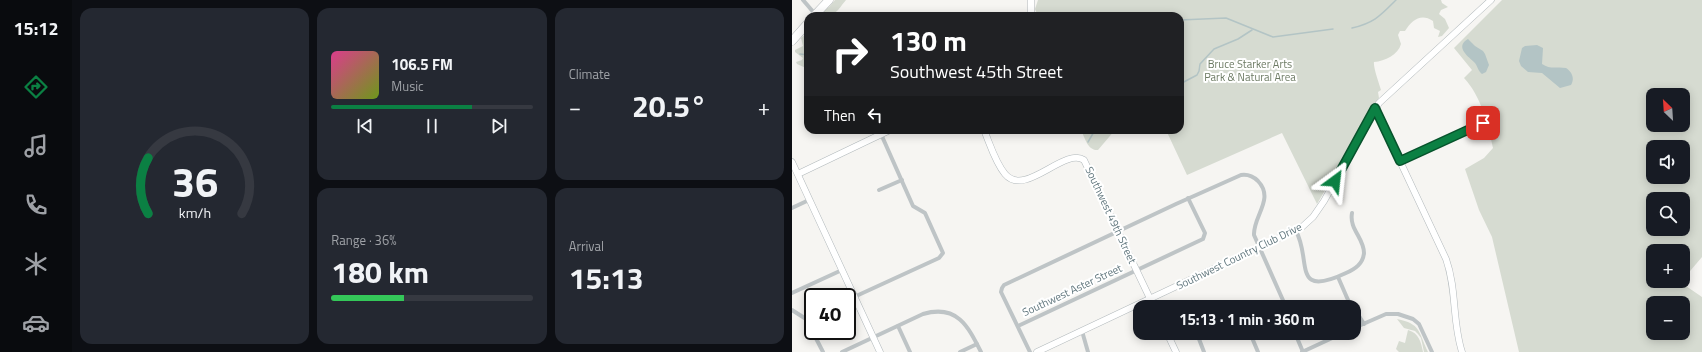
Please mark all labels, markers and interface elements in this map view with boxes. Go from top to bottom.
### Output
text: 15:12 [14,15,58,42]
text: 130 m [890,19,967,62]
icon: right [824,28,876,80]
text: 106.5 FM [391,53,453,76]
park label: Bruce Starker Arts Park & Natural Area [1204,56,1296,85]
text: Southwest 45th Street [890,58,1063,85]
text: Climate [569,64,610,84]
icon: directions [22,73,50,101]
text: Music [391,76,424,96]
text: 20.5° [632,83,707,129]
north arrow [1646,88,1690,132]
map controls [1646,88,1690,340]
text: − [569,90,581,124]
text: + [758,90,770,124]
text: Then [824,104,856,127]
icon: left [864,104,886,126]
pin [1466,106,1500,140]
icon: arrive [1472,112,1494,134]
icon: previous [354,115,376,137]
icon: pause [421,115,443,137]
icon: next [488,115,510,137]
icon: music [22,132,50,160]
button: sound [1646,140,1690,184]
text: 36 [171,150,218,213]
position arrow [1314,160,1356,202]
street label: Southwest 49th Street [1081,164,1141,266]
icon: phone [22,191,50,219]
button: search [1646,192,1690,236]
text: km/h [178,202,211,224]
street label: Southwest Country Club Drive [1173,218,1305,293]
text: Range · 36% [331,230,396,250]
text: Arrival [569,236,604,256]
button: + [1646,244,1690,288]
text: 180 km [331,249,429,295]
icon: climate [22,250,50,278]
text: 15:13 [569,255,644,301]
street label: Southwest Aster Street [1020,260,1125,320]
speed limit sign: 40 [804,288,856,340]
button: − [1646,296,1690,340]
text: 15:13 · 1 min · 360 m [1179,308,1315,331]
icon: car [22,309,50,337]

